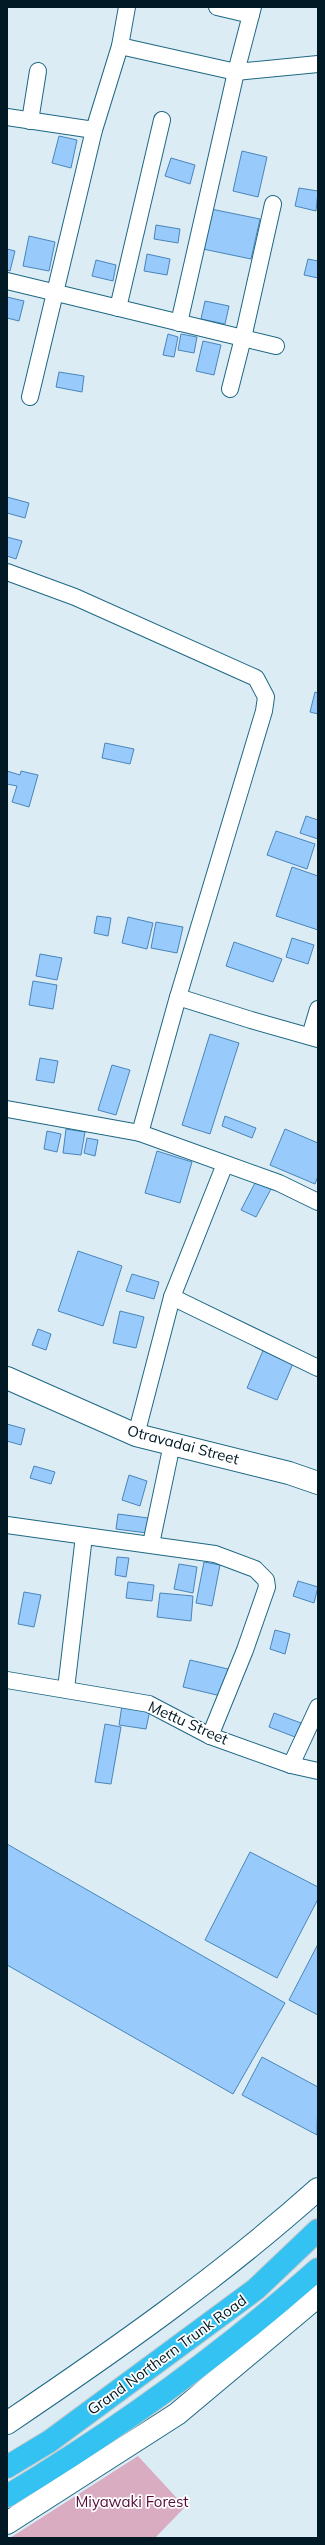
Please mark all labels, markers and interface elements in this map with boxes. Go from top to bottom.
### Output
street label: Otravadai Street [125,1420,241,1469]
street label: Mettu Street [145,1696,231,1749]
street label: Grand Northern Trunk Road [83,2290,250,2419]
park label: Miyawaki Forest [75,2492,189,2511]

